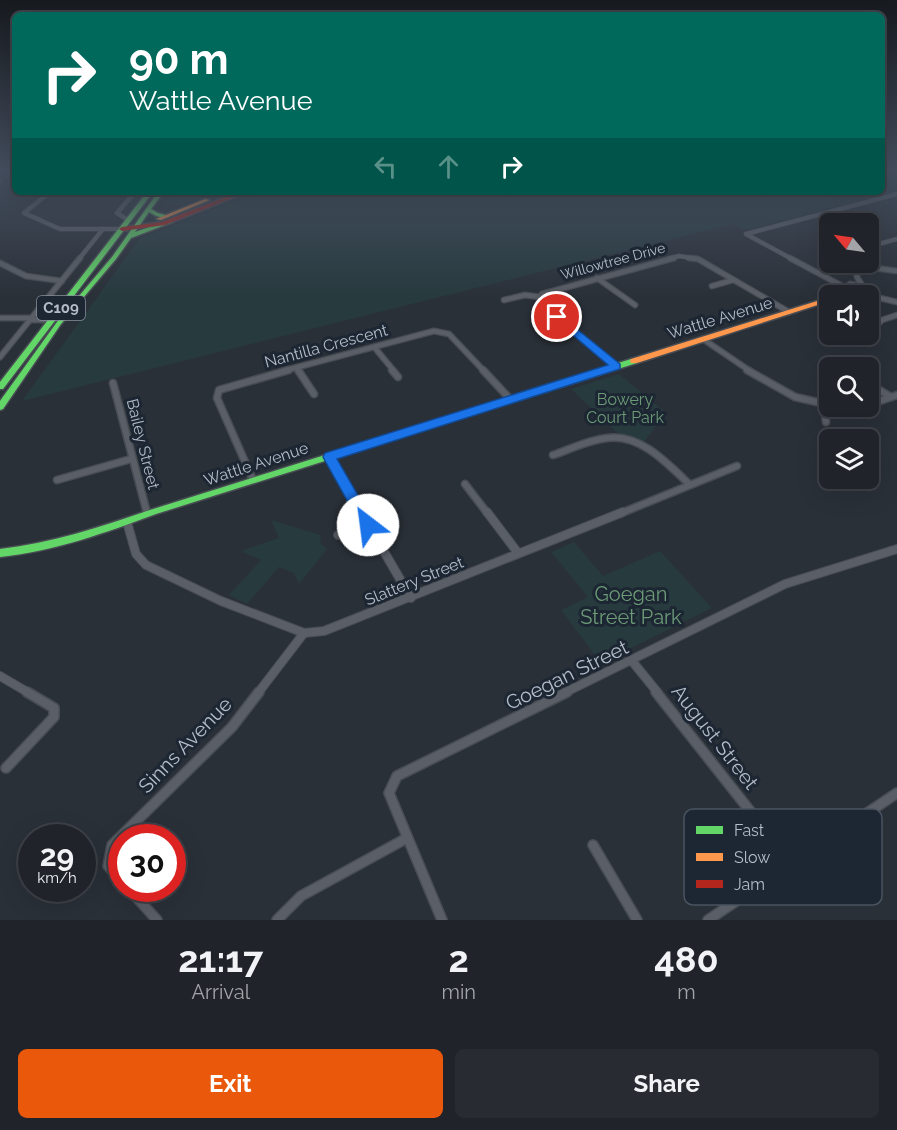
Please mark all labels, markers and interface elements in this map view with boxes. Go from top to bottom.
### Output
text: 90 m [129,35,229,84]
icon: right [30,36,108,114]
text: Wattle Avenue [129,85,313,116]
icon: left [369,150,402,183]
icon: ahead [432,150,465,183]
icon: right [495,150,528,183]
north arrow [819,213,879,273]
map controls [819,213,879,489]
street label: Willowtree Drive [559,239,667,283]
button: sound [819,285,879,345]
pin [531,291,582,342]
street label: Wattle Avenue [665,293,775,343]
road number: C109 [37,296,85,320]
icon: arrive [540,300,573,333]
street label: Nantilla Crescent [262,320,390,372]
button: search [819,357,879,417]
park label: Bowery Court Park [586,390,664,427]
street label: Bailey Street [123,397,164,492]
button: layers [819,429,879,489]
street label: Wattle Avenue [201,438,311,490]
position arrow [336,493,400,557]
street label: Slattery Street [362,552,467,609]
park label: Goegan Street Park [580,582,682,629]
street label: Goegan Street [502,635,632,715]
street label: August Street [667,680,764,794]
street label: Sinns Avenue [133,692,237,798]
legend [684,809,882,905]
text: Fast [734,821,765,840]
speed limit sign: 30 [108,824,186,902]
text: 29 [40,838,74,873]
text: Slow [734,848,770,867]
text: km/h [37,869,77,887]
text: Jam [734,875,765,894]
text: 21:17 [178,938,263,980]
text: 2 [449,938,469,980]
text: 480 [654,938,719,980]
text: Arrival [191,980,250,1004]
text: min [442,980,476,1004]
text: m [677,980,696,1004]
button: Exit [18,1049,443,1118]
button: Share [455,1049,879,1118]

